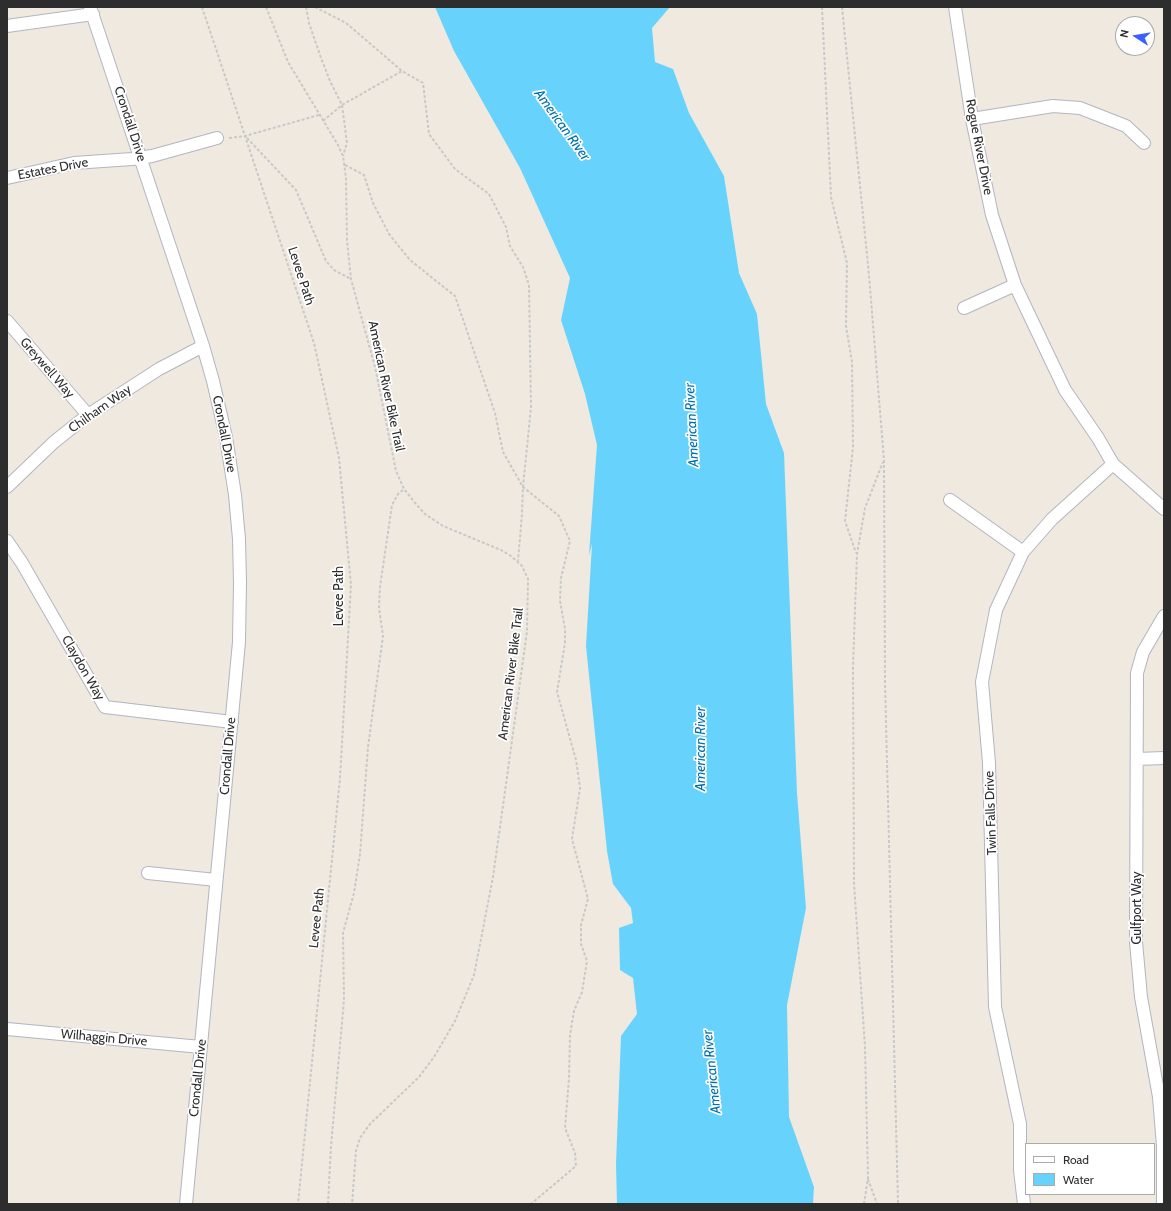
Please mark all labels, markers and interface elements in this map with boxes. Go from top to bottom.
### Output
north arrow [1115,16,1155,56]
text: N [1117,28,1132,39]
street label: Crondall Drive [111,85,149,163]
water label: American River [531,86,593,164]
street label: Rogue River Drive [962,98,996,196]
street label: Estates Drive [16,155,90,183]
street label: Levee Path [284,245,318,307]
street label: American River Bike Trail [365,319,407,453]
street label: Greywell Way [16,335,78,401]
street label: Chilham Way [66,382,134,436]
water label: American River [681,383,703,467]
street label: Crondall Drive [209,394,239,474]
street label: Levee Path [331,566,347,626]
street label: American River Bike Trail [495,607,527,741]
street label: Claydon Way [58,633,108,703]
water label: American River [693,707,709,791]
street label: Crondall Drive [217,716,239,796]
street label: Twin Falls Drive [982,771,1000,855]
street label: Gulfport Way [1129,872,1145,944]
street label: Levee Path [306,887,328,949]
street label: Wilhaggin Drive [60,1026,148,1050]
water label: American River [699,1029,725,1115]
street label: Crondall Drive [186,1038,210,1118]
legend [1025,1143,1155,1195]
text: Road [1063,1152,1089,1167]
text: Water [1063,1172,1093,1187]

